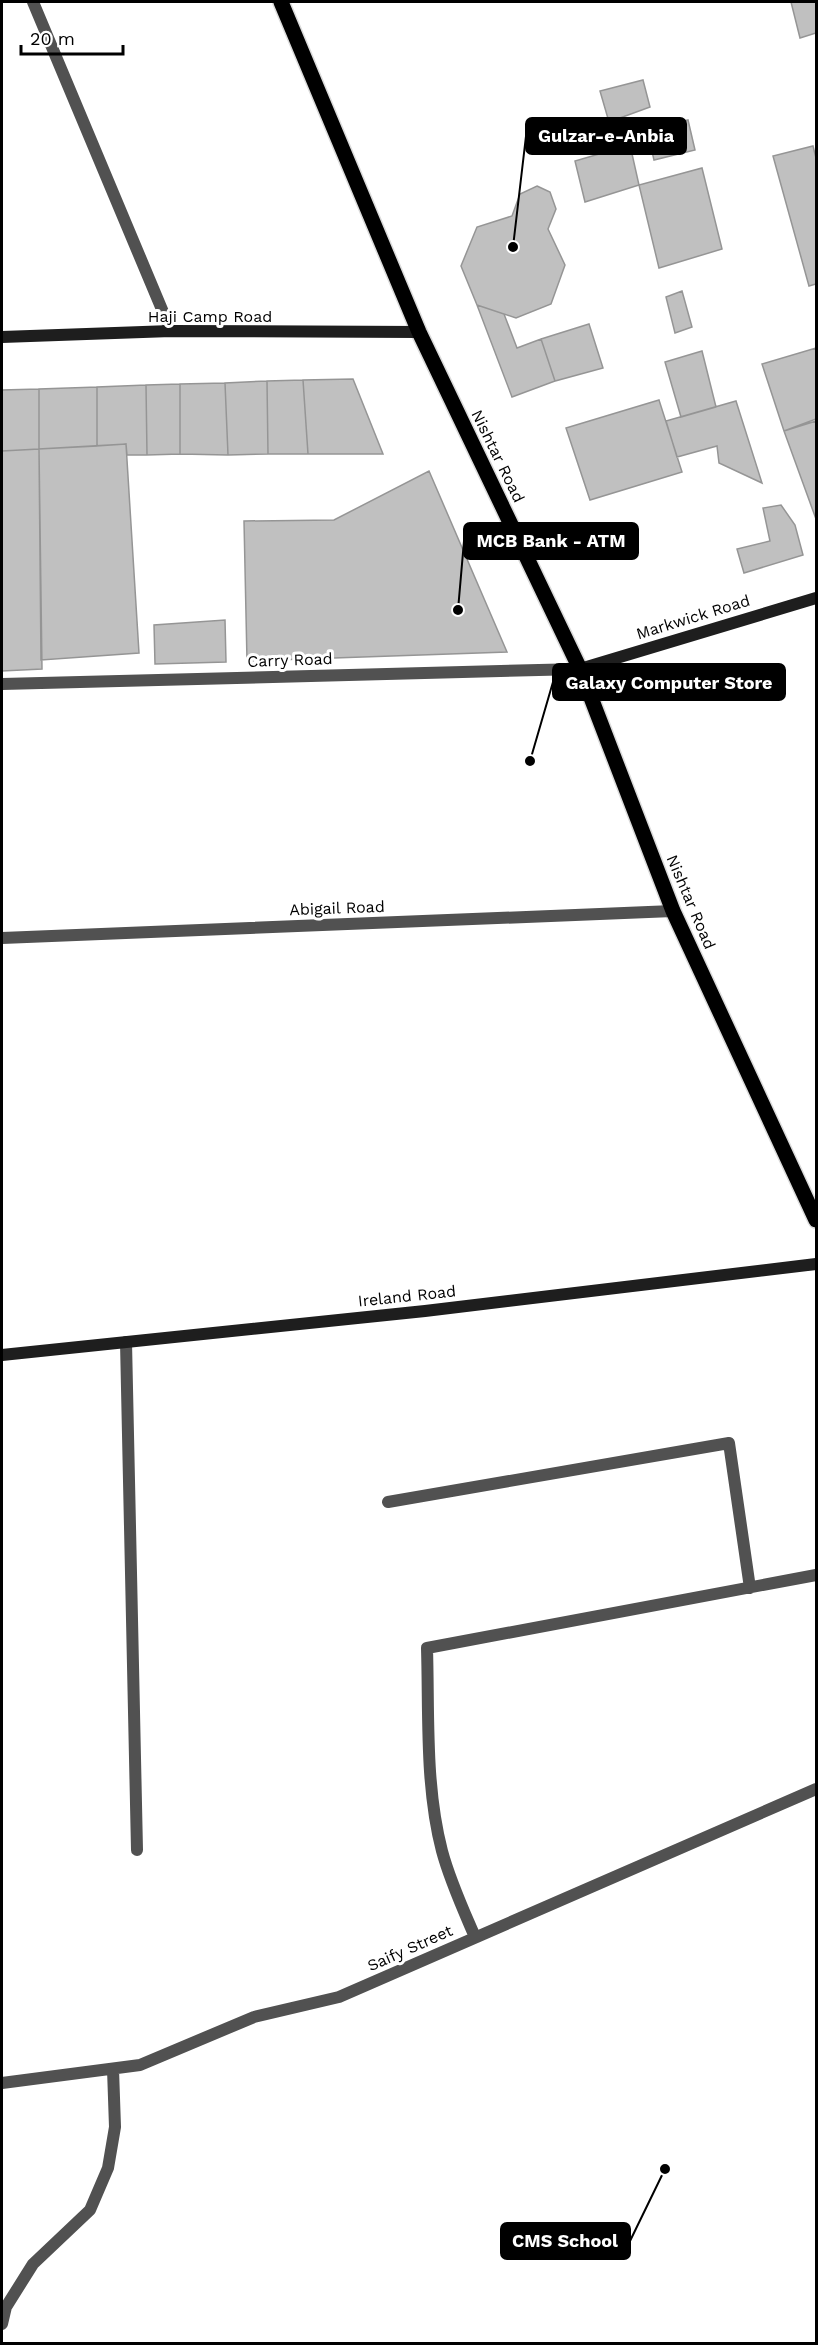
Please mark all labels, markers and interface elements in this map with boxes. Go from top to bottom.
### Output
scale bar [21,18,123,56]
text: 20 m [30,28,75,49]
callout: Gulzar-e-Anbia [526,118,686,154]
text: Gulzar-e-Anbia [538,125,675,146]
street label: Haji Camp Road [148,307,272,326]
street label: Nishtar Road [467,407,529,505]
callout: MCB Bank - ATM [464,523,638,559]
text: MCB Bank - ATM [476,530,626,551]
street label: Markwick Road [634,591,752,643]
street label: Carry Road [247,649,333,671]
callout: Galaxy Computer Store [553,664,785,700]
text: Galaxy Computer Store [566,672,772,693]
street label: Nishtar Road [663,852,719,952]
street label: Abigail Road [289,897,385,919]
street label: Ireland Road [357,1281,457,1311]
street label: Saify Street [364,1921,456,1975]
callout: CMS School [501,2223,630,2259]
text: CMS School [512,2230,618,2251]

